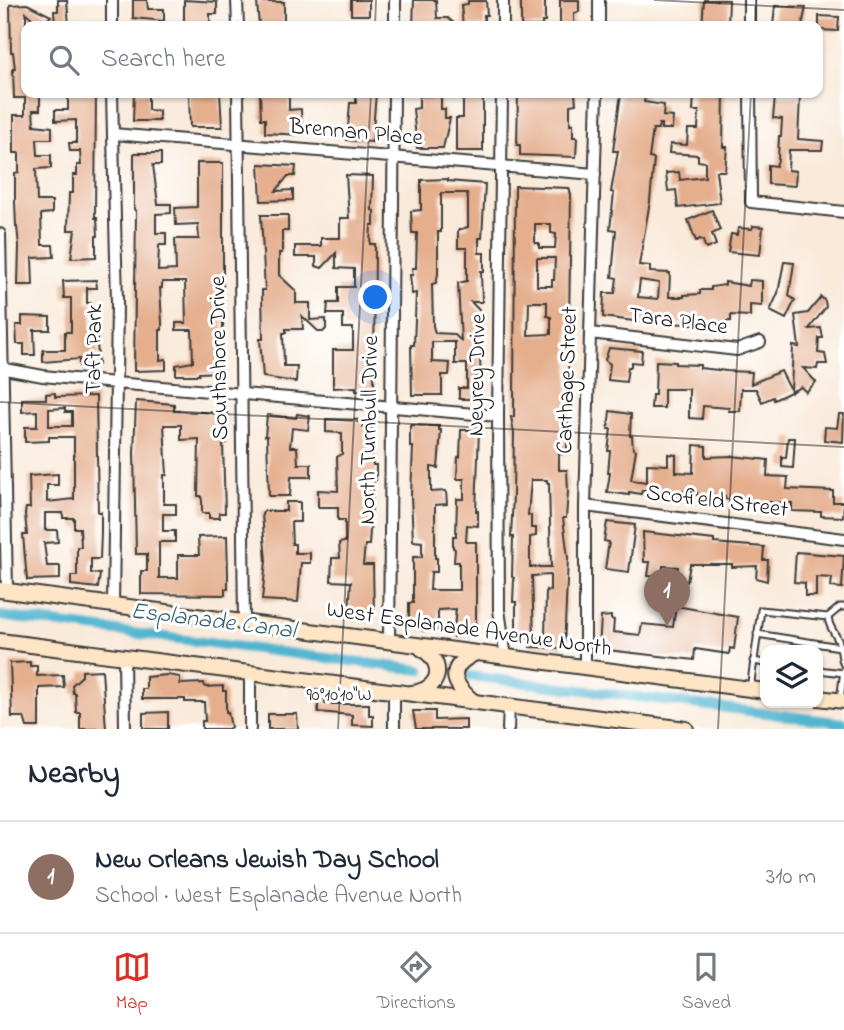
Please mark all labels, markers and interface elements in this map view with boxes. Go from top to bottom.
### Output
search box [21,21,823,98]
icon: search [45,41,83,79]
text: Search here [101,41,226,79]
street label: Brennan Place [287,111,425,155]
street label: Southshore Drive [202,275,238,440]
your location [358,280,392,314]
street label: Tara Place [627,300,730,345]
street label: Taft Park [78,303,112,394]
street label: Carthage Street [549,305,588,454]
street label: Neyrey Drive [460,313,498,437]
street label: North Turnbull Drive [352,334,388,525]
street label: Scofield Street [644,477,790,527]
pin: 1 [644,568,690,626]
street label: West Esplanade Avenue North [324,594,614,666]
water label: Esplanade Canal [128,595,300,650]
map controls [760,645,823,708]
button: layers [760,645,823,708]
text: 90°10'10"W [306,683,372,709]
text: Nearby [28,753,120,797]
text: New Orleans Jewish Day School [95,842,439,880]
text: 1 [47,861,55,894]
text: 310 m [766,861,816,894]
text: School · West Esplanade Avenue North [95,880,462,913]
tab: Map [113,948,151,1017]
tab: Directions [377,948,456,1017]
tab: Saved [682,948,731,1017]

